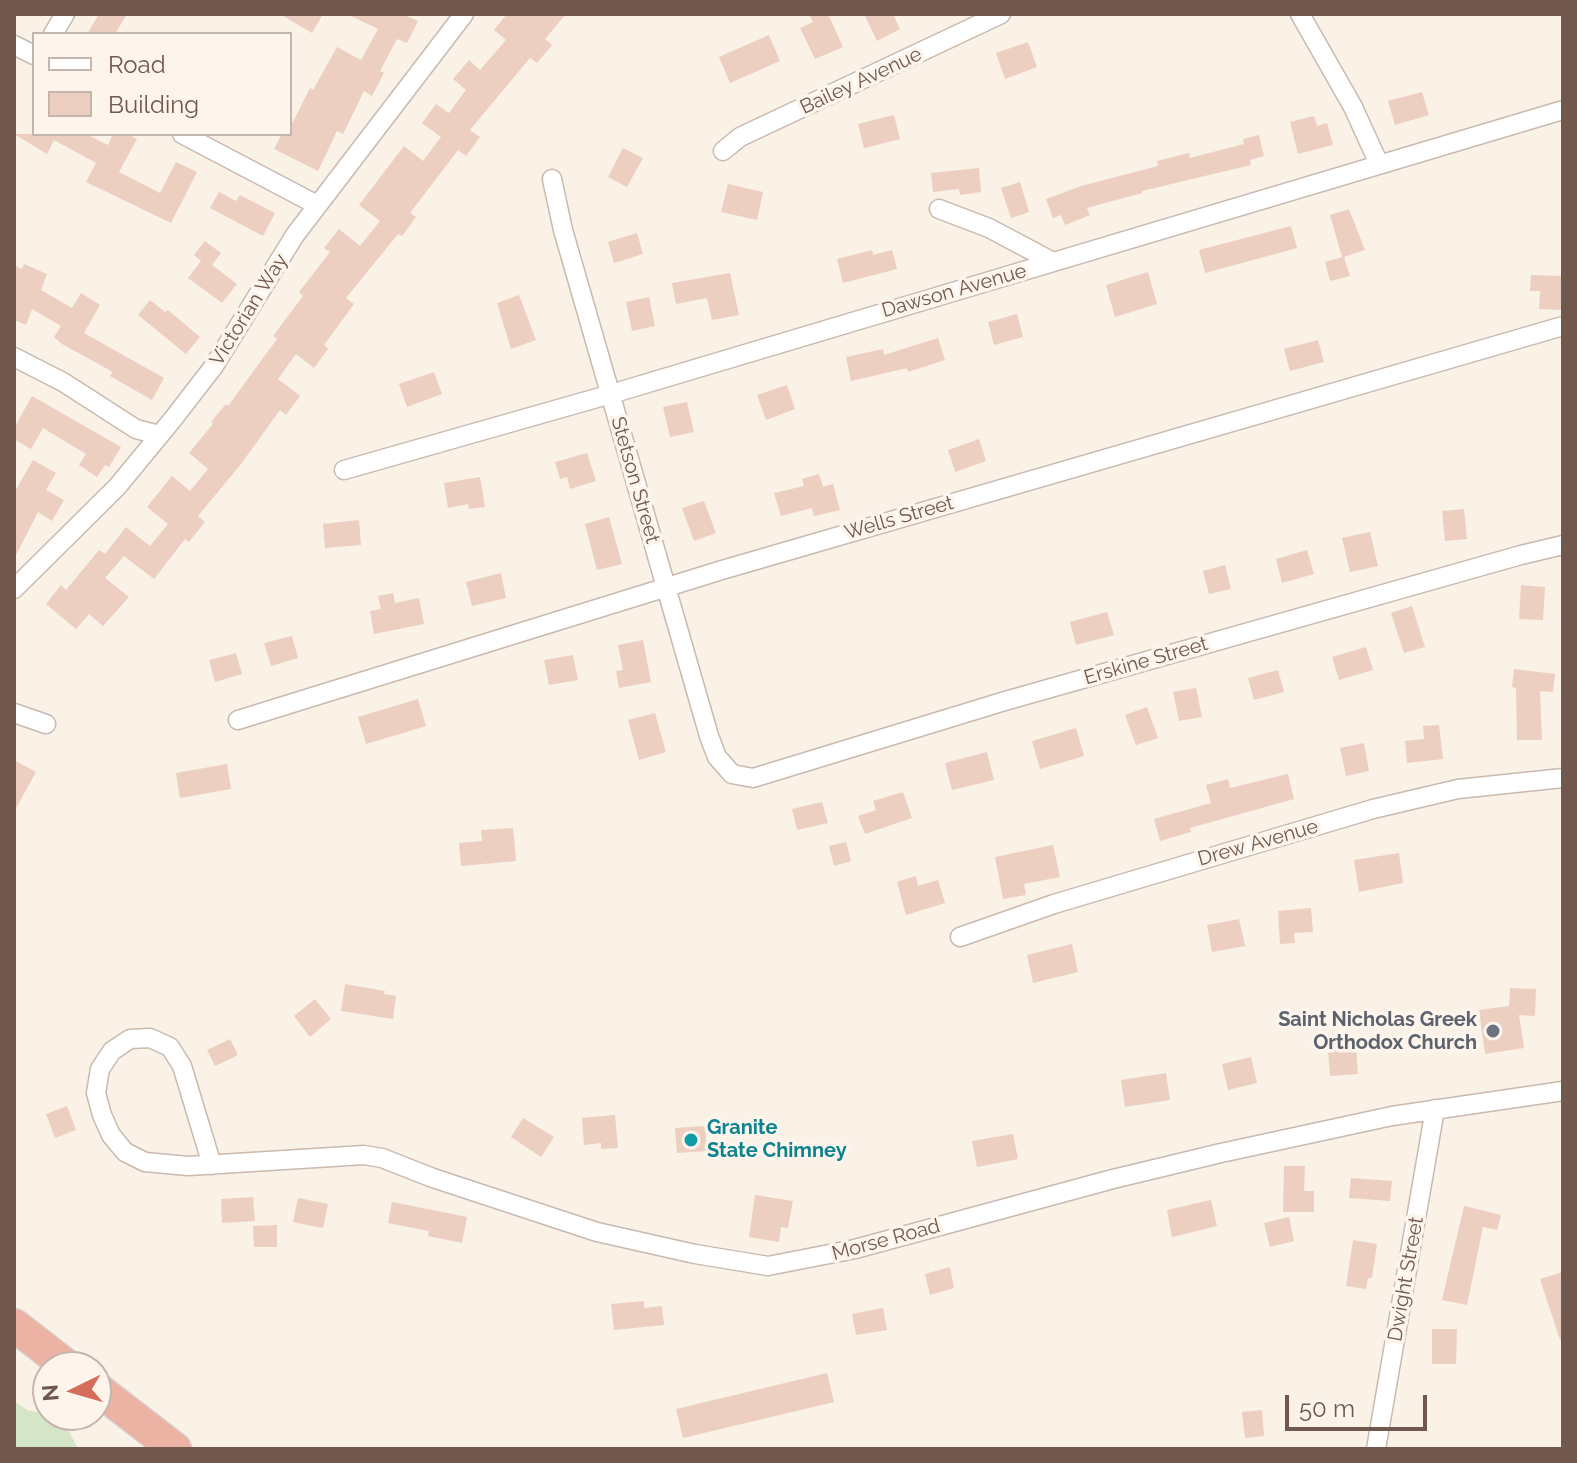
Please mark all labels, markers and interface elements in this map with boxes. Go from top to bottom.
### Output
legend [32,32,292,136]
street label: Bailey Avenue [796,42,926,120]
text: Road [108,50,166,79]
text: Building [108,90,199,119]
street label: Victorian Way [205,250,293,370]
street label: Dawson Avenue [879,259,1029,323]
street label: Stetson Street [605,414,665,546]
street label: Wells Street [842,491,956,545]
street label: Erskine Street [1081,632,1211,690]
street label: Drew Avenue [1195,814,1321,872]
place label: Saint Nicholas Greek Orthodox Church [1278,1008,1477,1055]
marker: Saint Nicholas Greek Orthodox Church [1484,1022,1502,1040]
place label: Granite State Chimney [707,1116,847,1163]
marker: Granite State Chimney [682,1131,700,1149]
street label: Morse Road [829,1214,943,1266]
street label: Dwight Street [1383,1215,1429,1343]
north arrow [32,1351,112,1431]
scale bar [1289,1379,1431,1429]
text: N [36,1383,64,1402]
text: 50 m [1299,1394,1355,1423]

